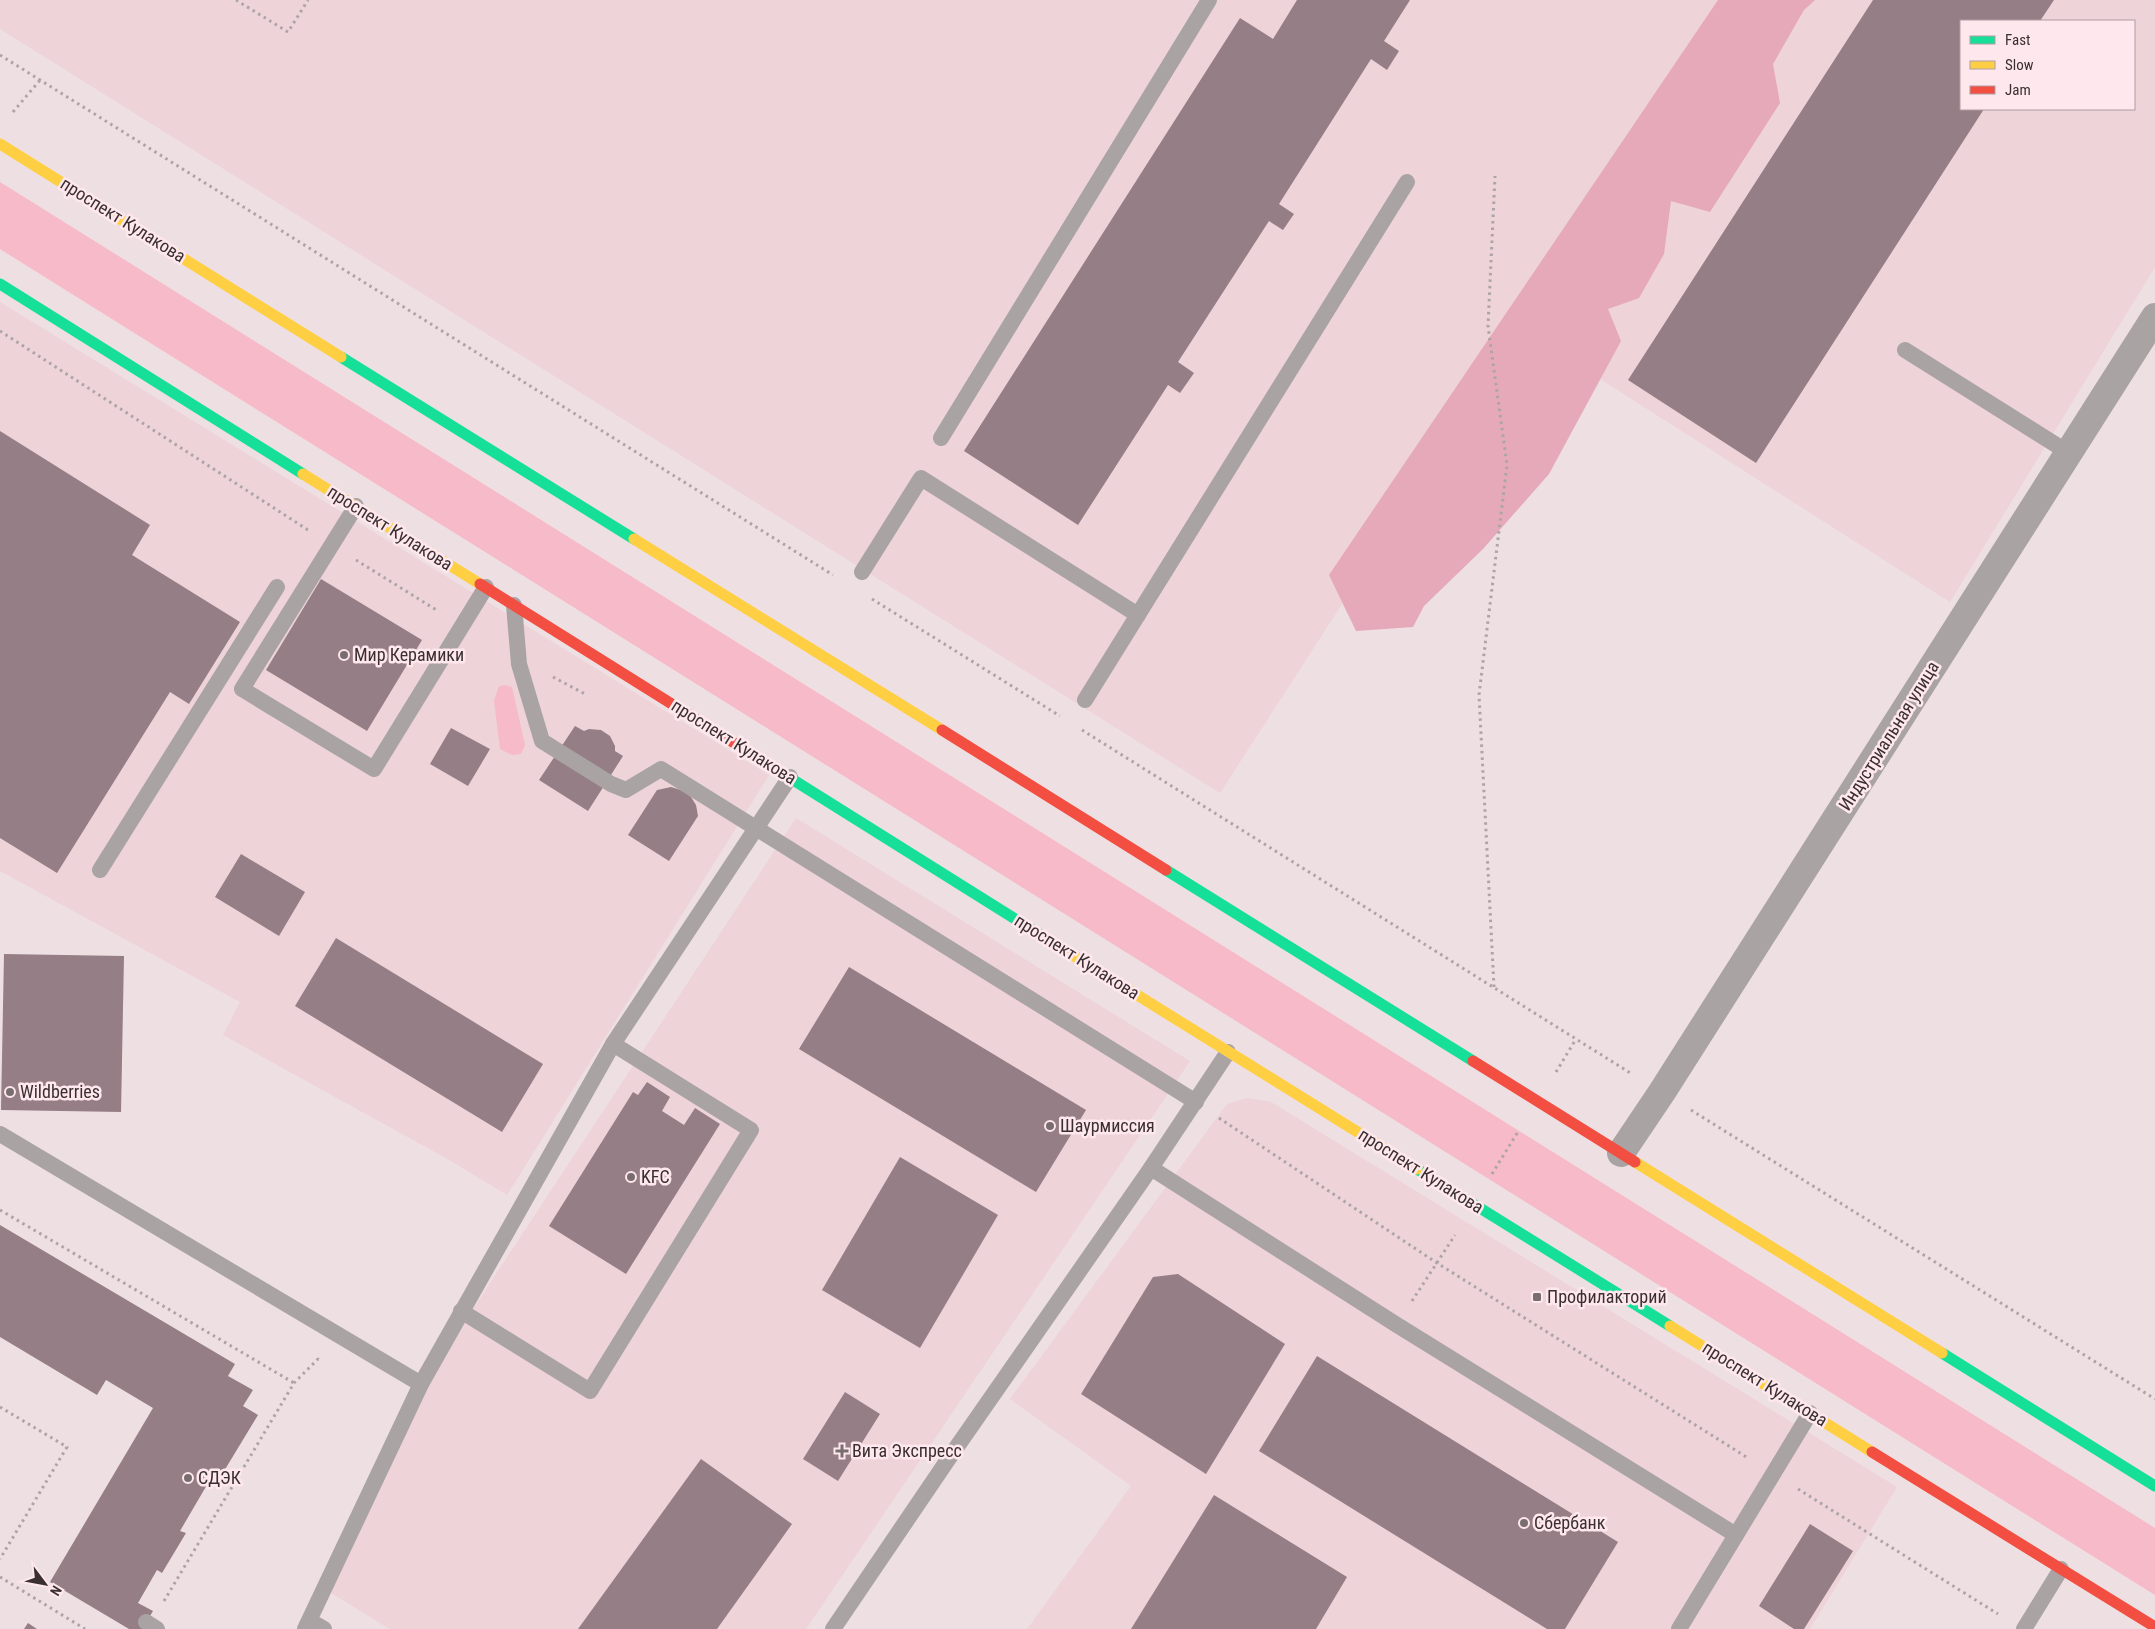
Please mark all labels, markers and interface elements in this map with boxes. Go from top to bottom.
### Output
legend [1960,20,2135,110]
text: Fast [2005,31,2030,49]
text: Slow [2005,56,2034,74]
text: Jam [2005,81,2031,99]
street label: проспект Кулакова [57,173,190,266]
street label: проспект Кулакова [324,481,457,574]
place label: Мир Керамики [354,644,464,665]
marker: Мир Керамики [338,649,350,661]
street label: Индустриальная улица [1834,657,1943,814]
street label: проспект Кулакова [668,695,801,788]
street label: проспект Кулакова [1011,910,1144,1003]
place label: Wildberries [20,1081,100,1102]
marker: Wildberries [4,1086,16,1098]
place label: Шаурмиссия [1060,1115,1155,1136]
marker: Шаурмиссия [1044,1120,1056,1132]
street label: проспект Кулакова [1355,1124,1488,1217]
place label: KFC [641,1166,670,1187]
marker: KFC [625,1171,637,1183]
place label: Профилакторий [1547,1286,1667,1307]
marker: Профилакторий [1531,1291,1543,1303]
street label: проспект Кулакова [1699,1337,1832,1430]
place label: Вита Экспресс [852,1440,962,1461]
marker: Вита Экспресс [836,1445,848,1457]
place label: СДЭК [198,1467,241,1488]
marker: СДЭК [182,1472,194,1484]
place label: Сбербанк [1534,1512,1606,1533]
marker: Сбербанк [1518,1517,1530,1529]
north arrow [20,1559,70,1609]
text: N [47,1583,65,1599]

